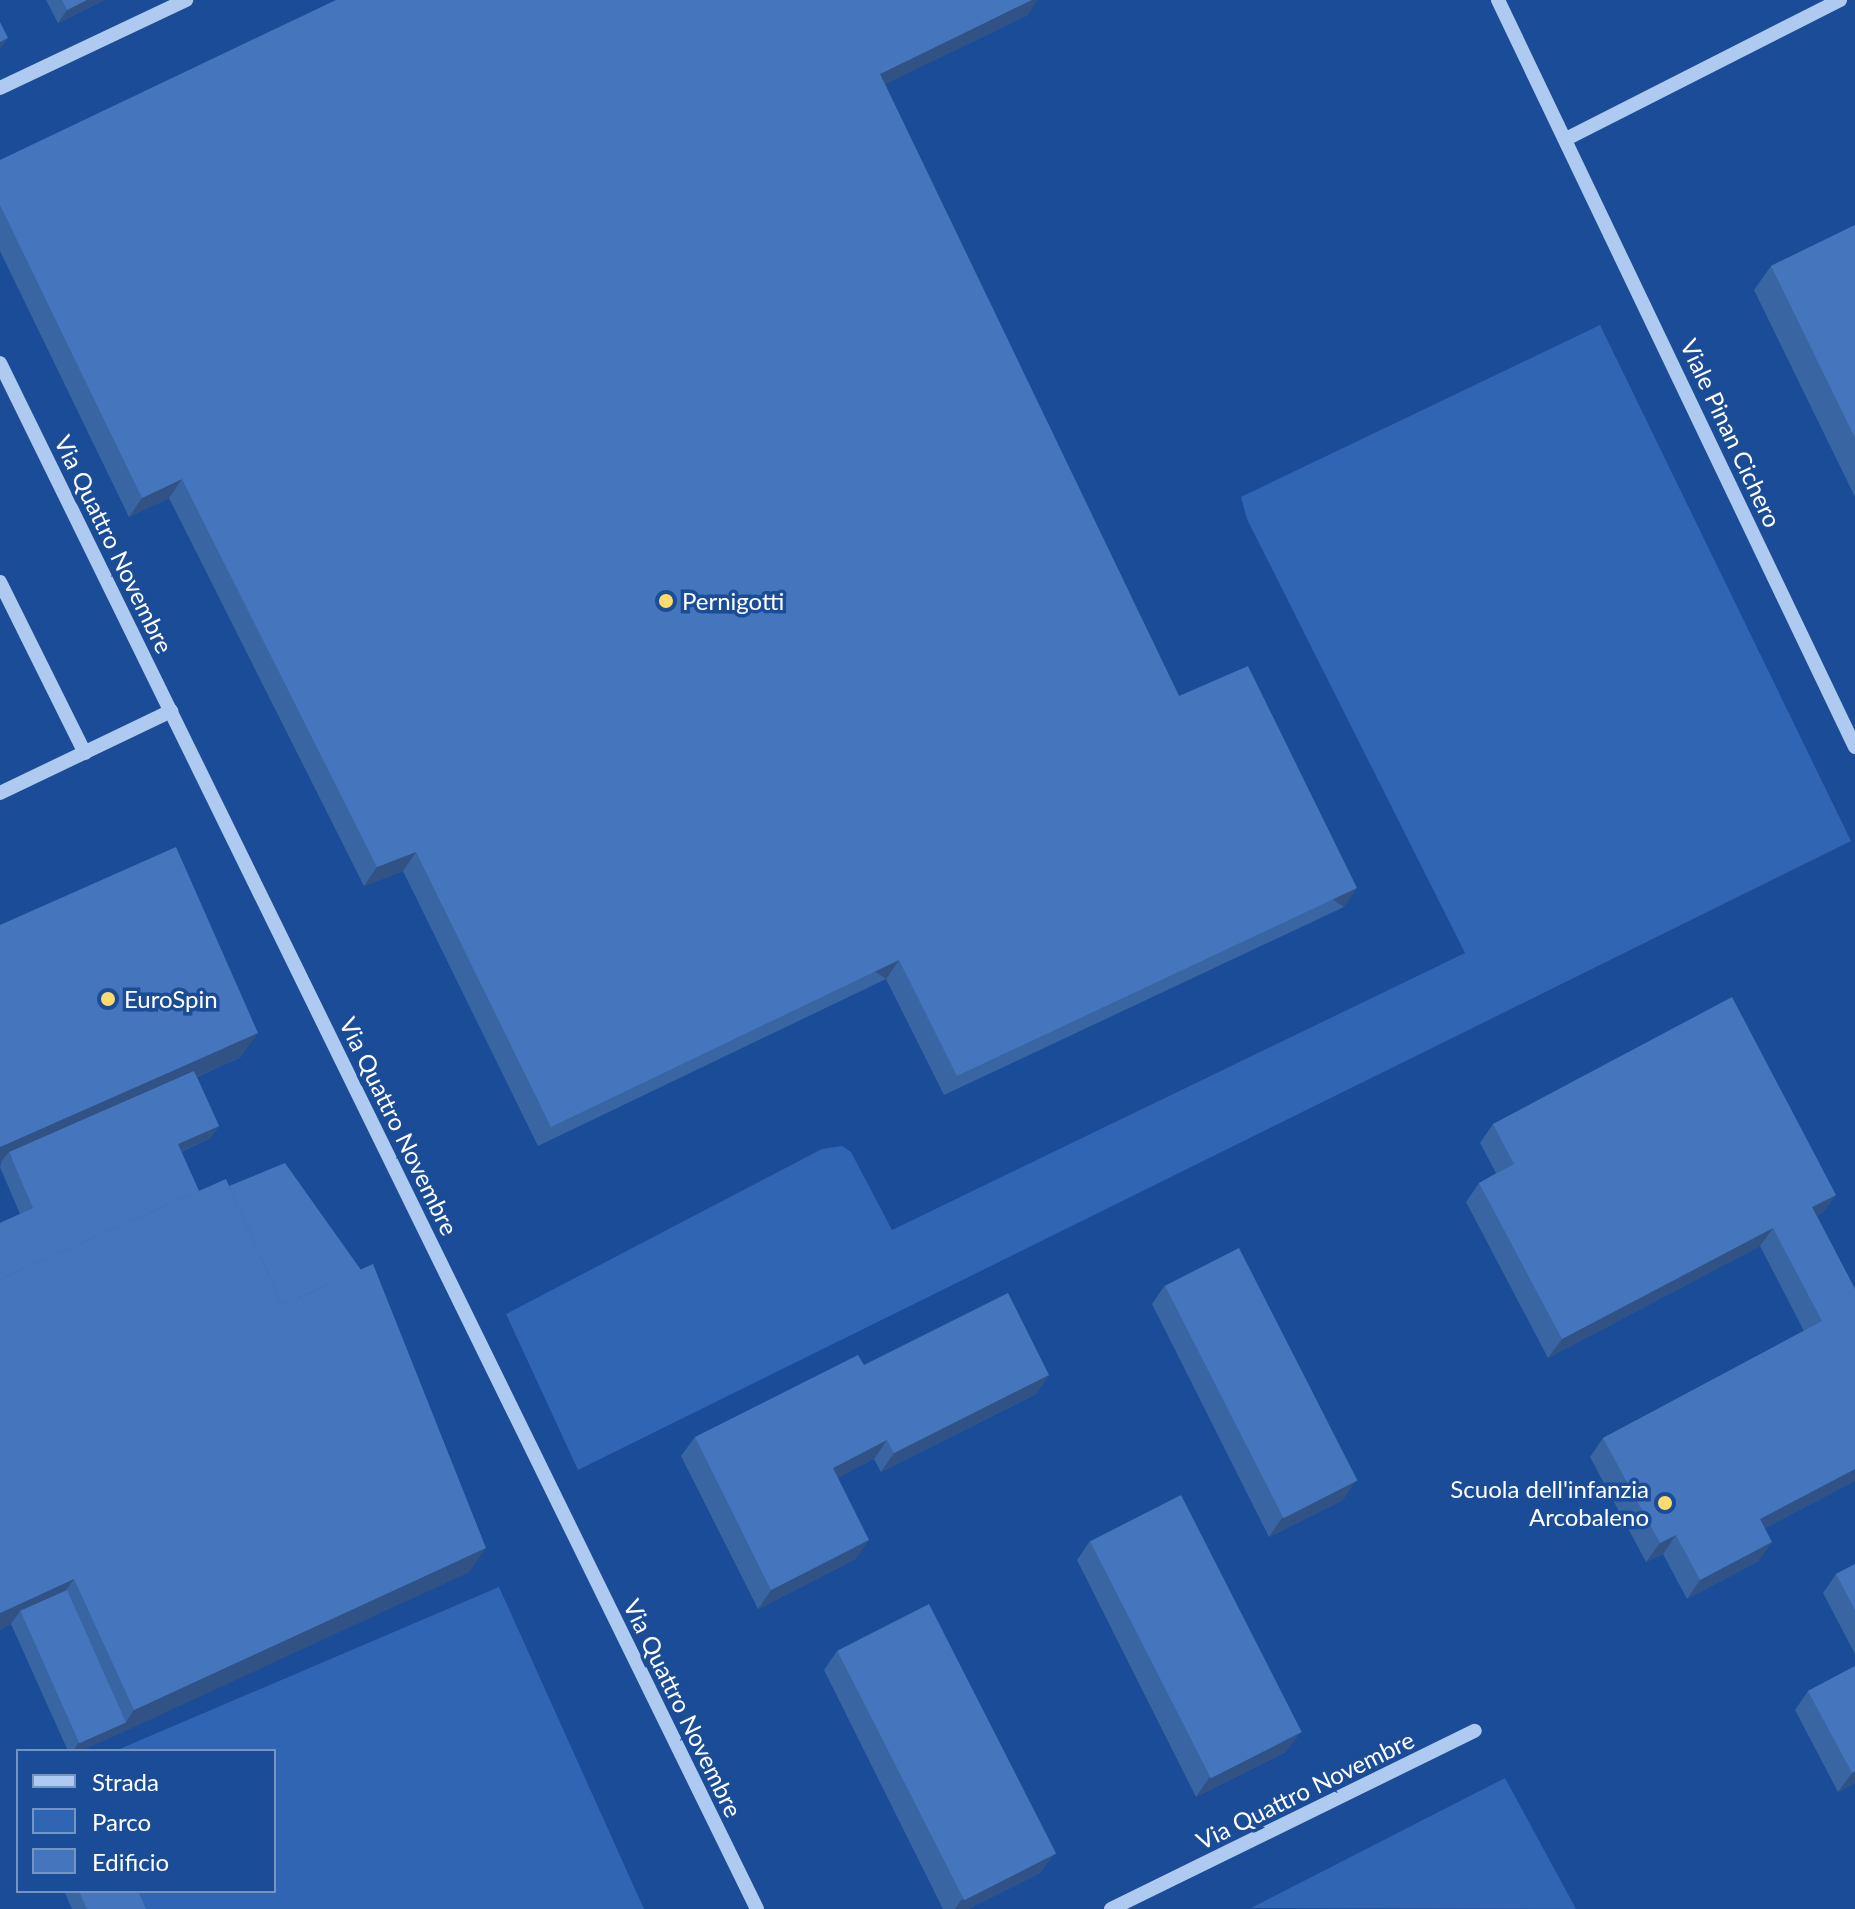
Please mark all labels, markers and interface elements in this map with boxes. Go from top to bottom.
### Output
street label: Viale Pinan Cichero [1675,334,1787,532]
street label: Via Quattro Novembre [49,430,179,658]
place label: Pernigotti [682,587,784,615]
marker: Pernigotti [657,592,675,610]
place label: EuroSpin [124,985,218,1013]
marker: EuroSpin [99,990,117,1008]
street label: Via Quattro Novembre [334,1012,464,1240]
place label: Scuola dell'infanzia Arcobaleno [1450,1475,1649,1531]
marker: Scuola dell'infanzia Arcobaleno [1656,1494,1674,1512]
street label: Via Quattro Novembre [618,1594,748,1822]
street label: Via Quattro Novembre [1191,1725,1419,1855]
legend [16,1749,276,1893]
text: Strada [92,1767,159,1796]
text: Parco [92,1807,151,1836]
text: Edificio [92,1847,169,1876]

